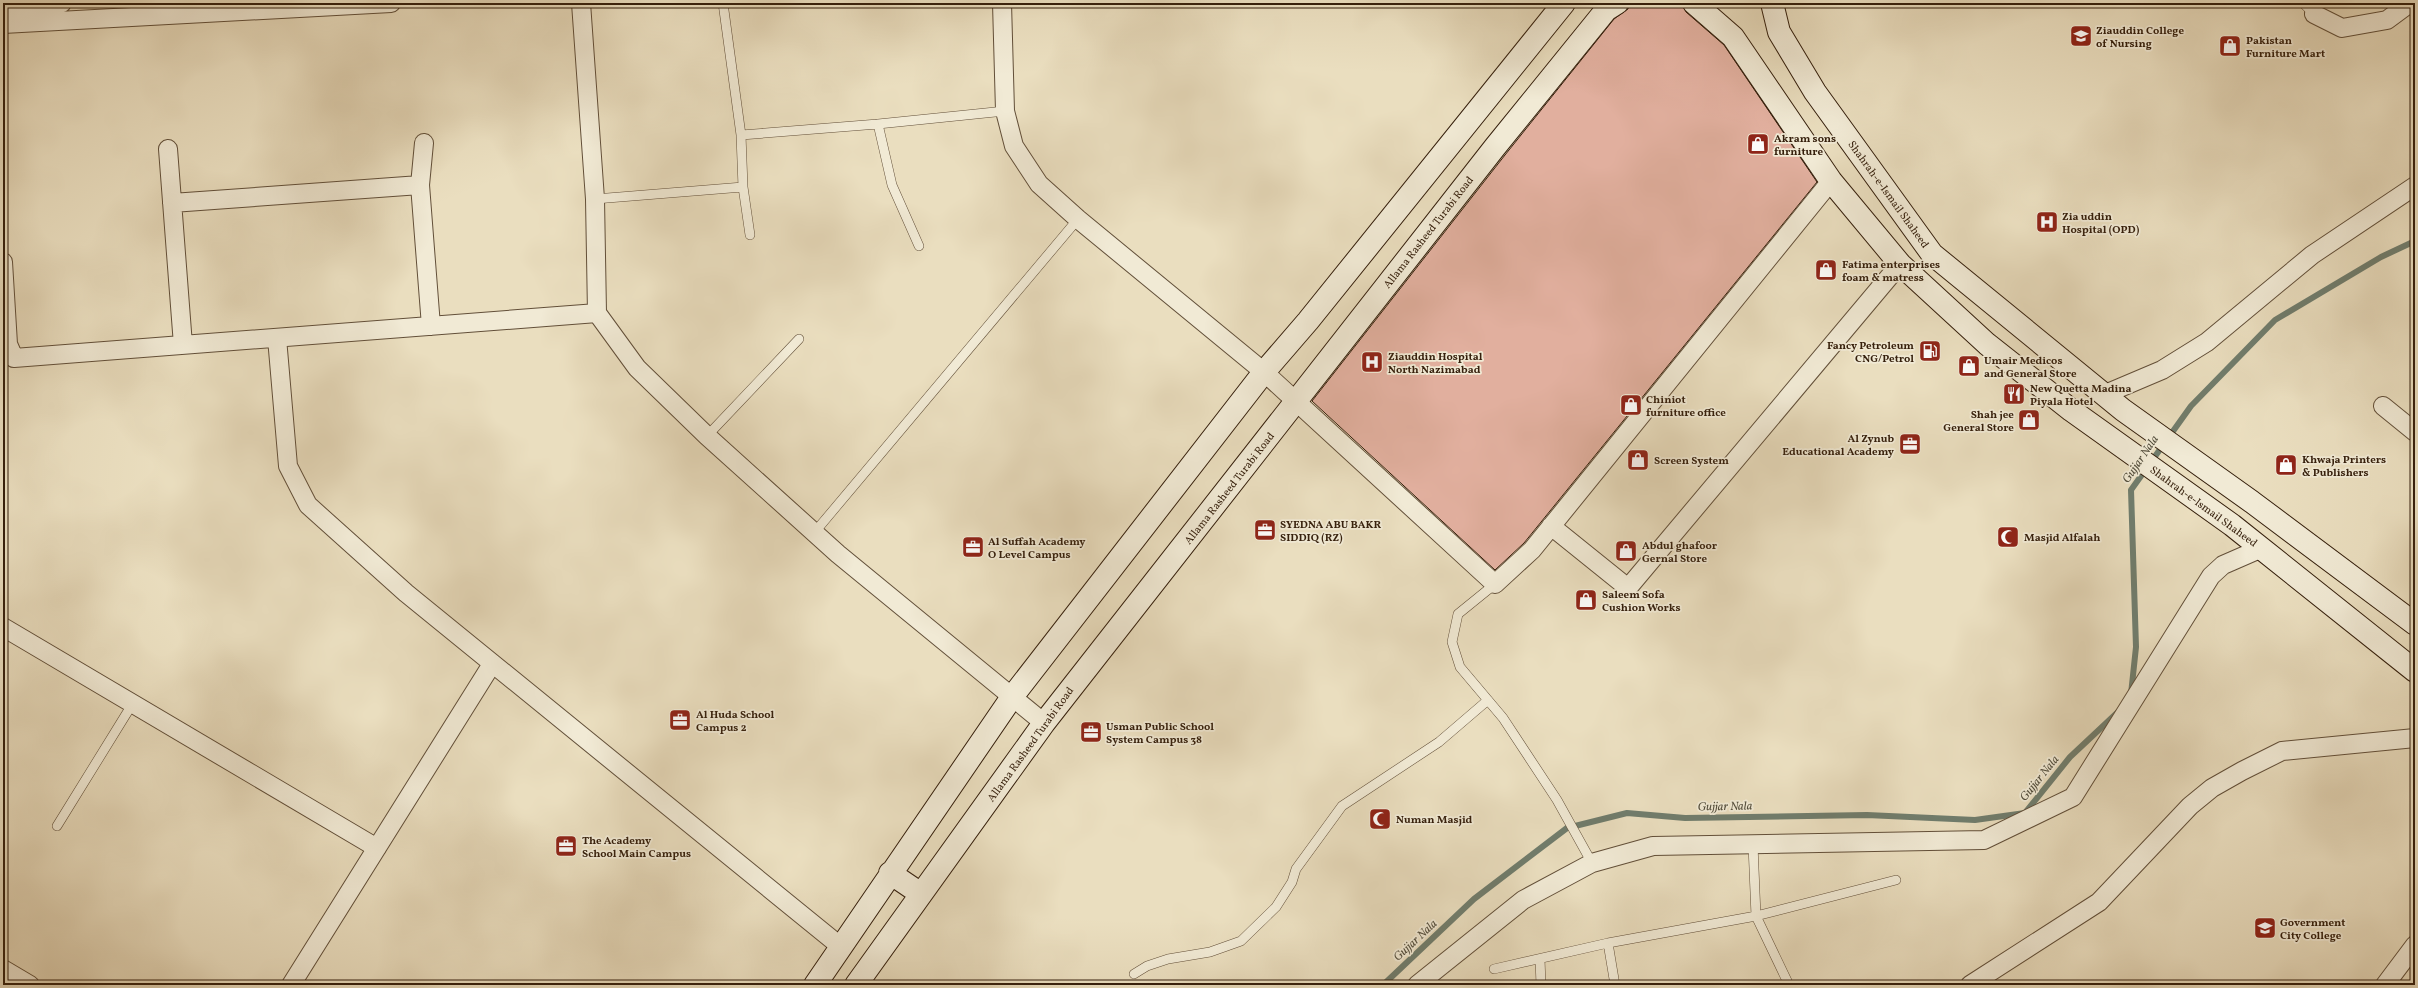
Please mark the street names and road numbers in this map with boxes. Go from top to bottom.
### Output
street label: Shahrah-e-Ismail Shaheed [1844,138,1932,252]
street label: Allama Rasheed Turabi Road [1381,174,1478,292]
street label: Allama Rasheed Turabi Road [1182,430,1279,548]
street label: Shahrah-e-Ismail Shaheed [2146,463,2260,551]
street label: Allama Rasheed Turabi Road [984,684,1078,805]

